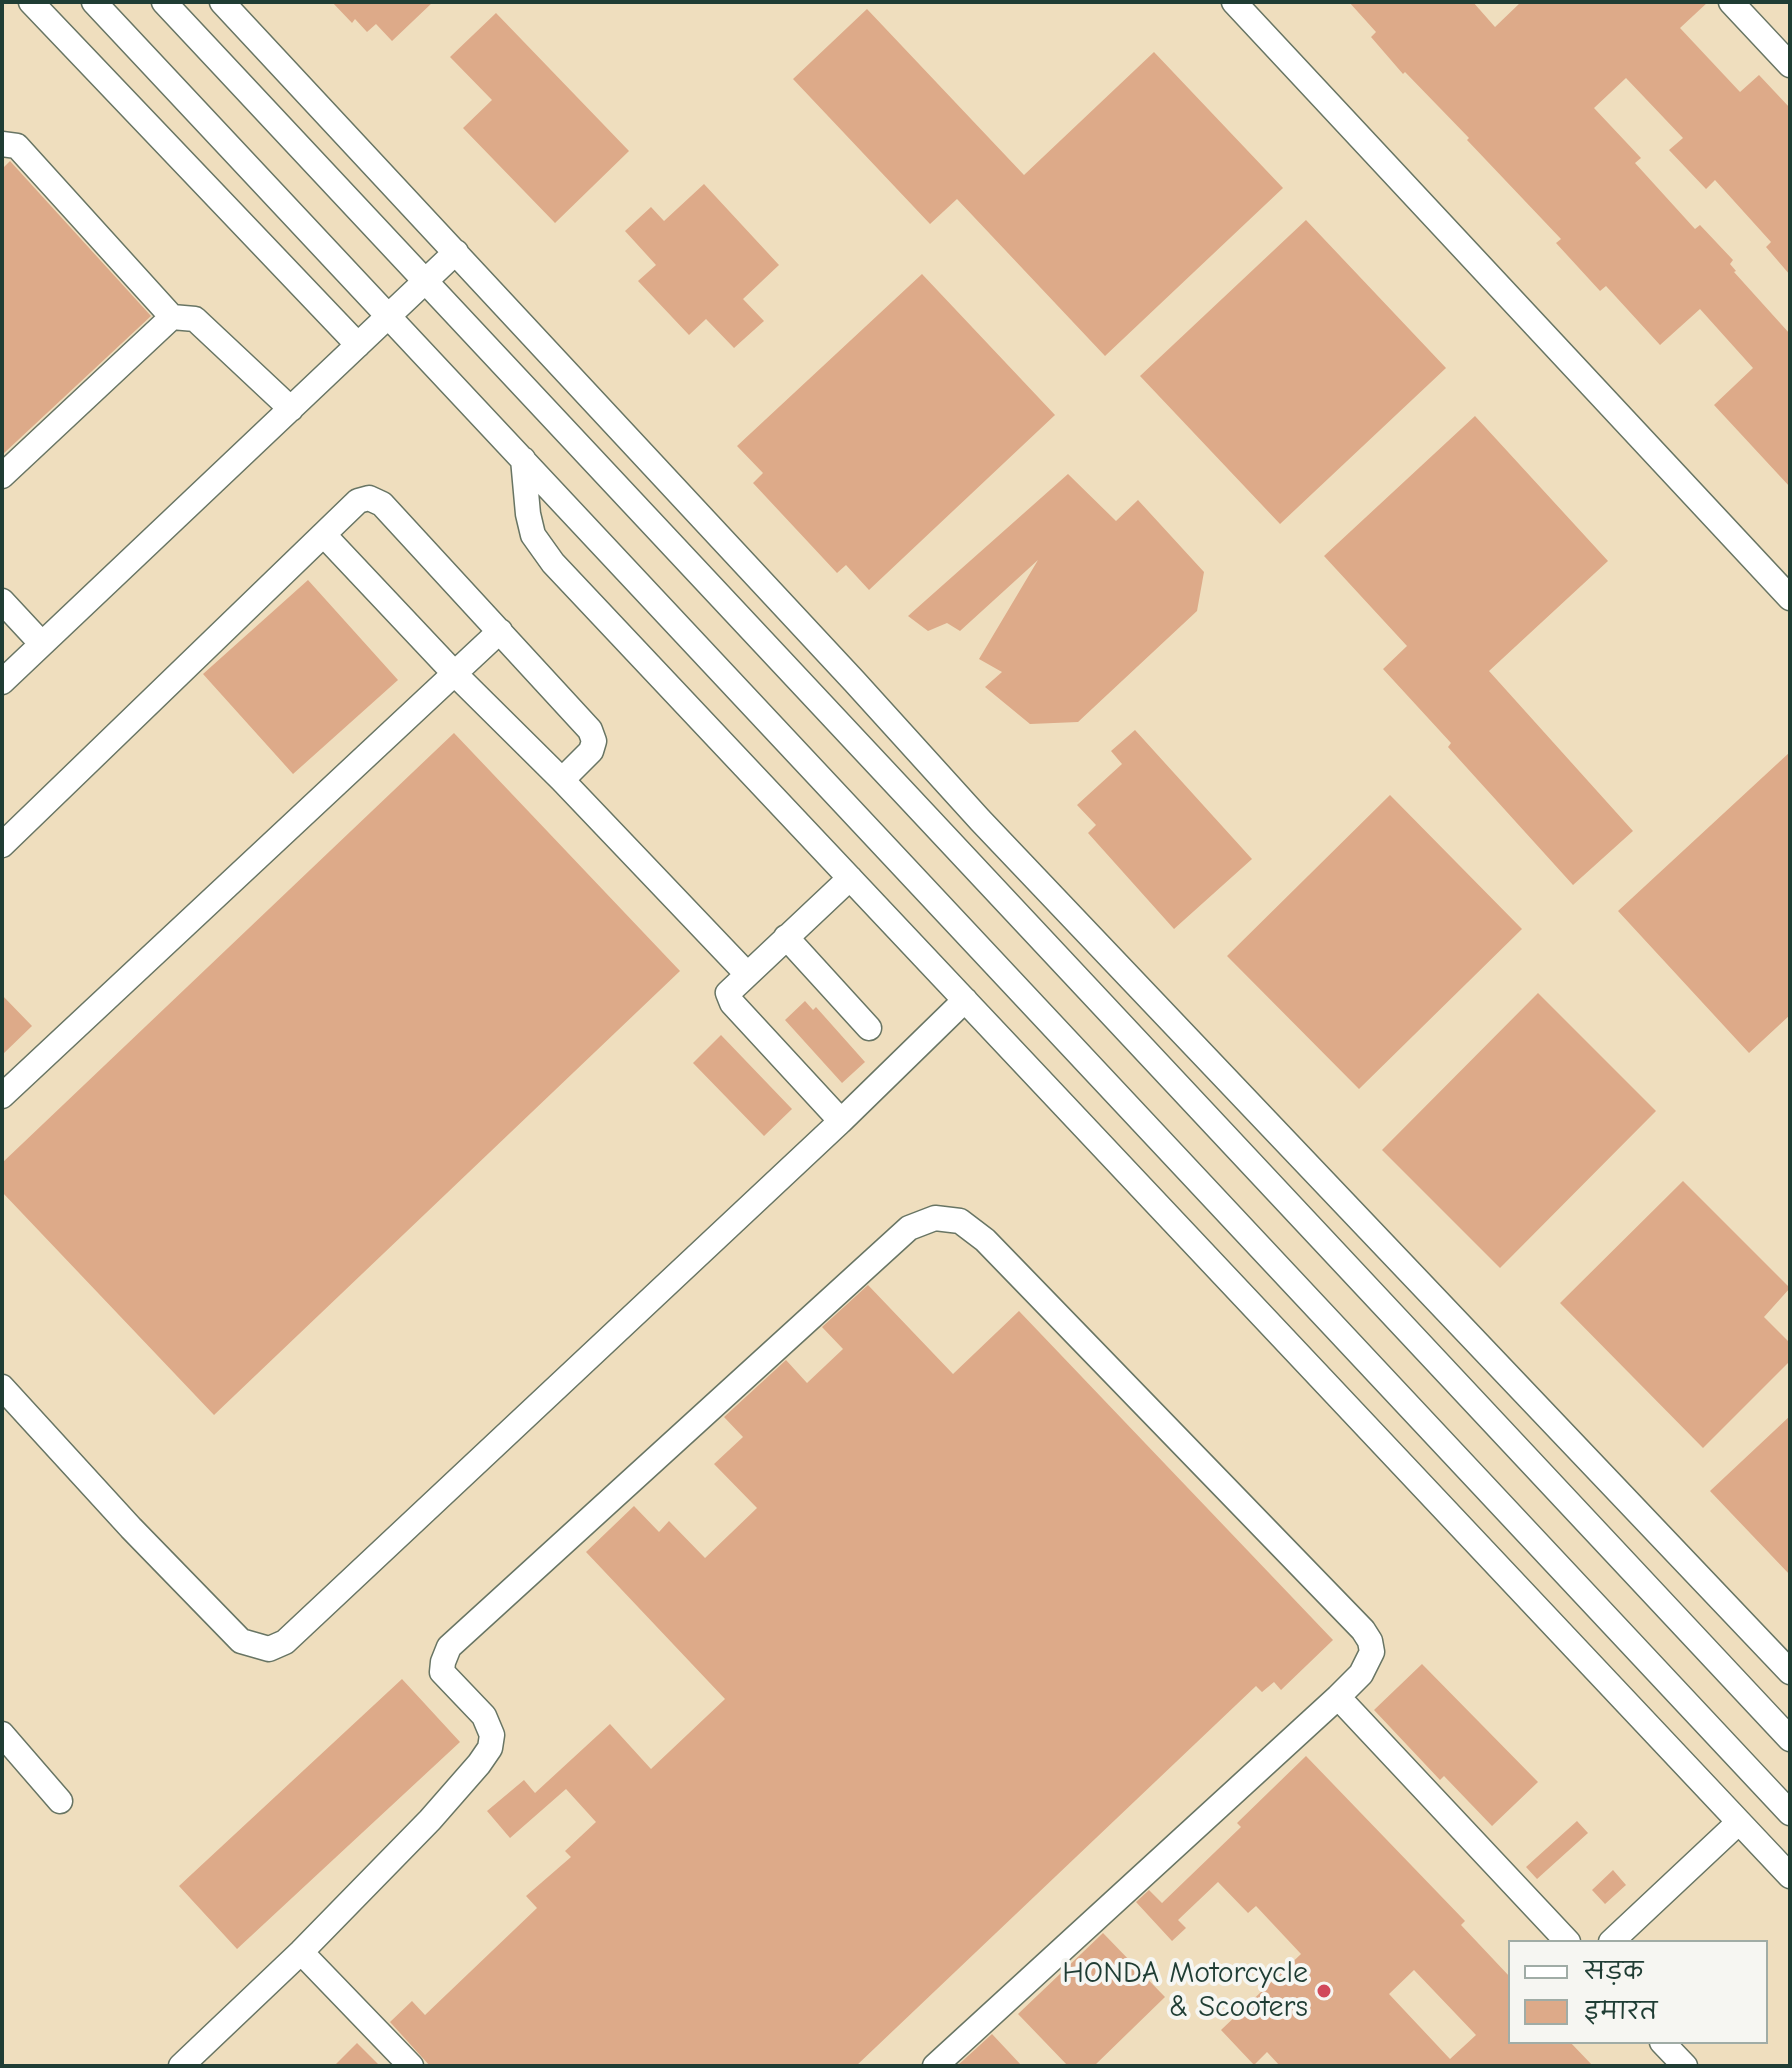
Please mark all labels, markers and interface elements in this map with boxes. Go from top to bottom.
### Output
legend [1508,1940,1768,2044]
place label: HONDA Motorcycle & Scooters [1062,1956,1308,2026]
text: सड़क [1584,1957,1643,1985]
marker: HONDA Motorcycle & Scooters [1315,1982,1333,2000]
text: इमारत [1584,1997,1657,2025]

